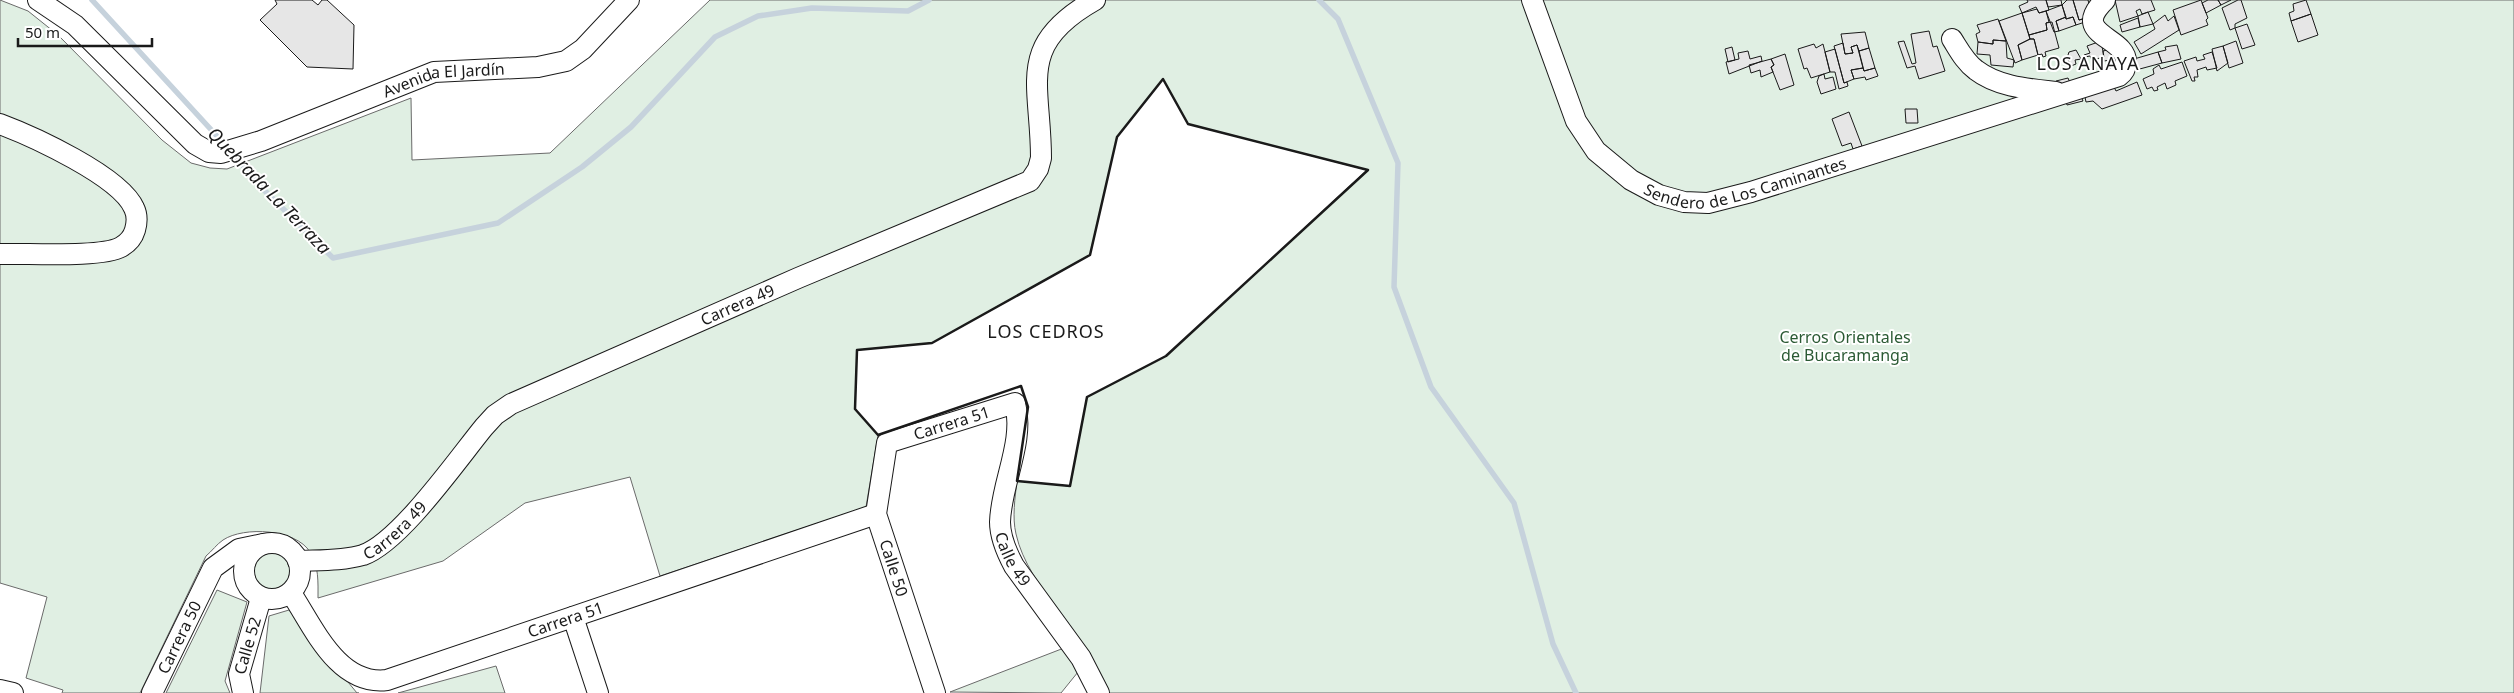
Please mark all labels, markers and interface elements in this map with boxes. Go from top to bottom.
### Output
scale bar [18,15,151,47]
text: 50 m [25,22,60,42]
district label: LOS ANAYA [2037,51,2139,75]
street label: Avenida El Jardín [379,58,505,102]
water label: Quebrada La Terraza [203,122,337,259]
street label: Sendero de Los Caminantes [1640,152,1849,214]
street label: Carrera 49 [697,279,778,331]
district label: LOS CEDROS [987,319,1105,343]
park label: Cerros Orientales de Bucaramanga [1779,326,1911,366]
street label: Carrera 51 [911,401,992,445]
street label: Carrera 49 [359,496,431,565]
street label: Calle 49 [990,529,1036,591]
street label: Calle 50 [874,537,914,599]
street label: Carrera 51 [525,596,606,642]
street label: Carrera 50 [152,597,206,678]
street label: Calle 52 [228,614,266,677]

